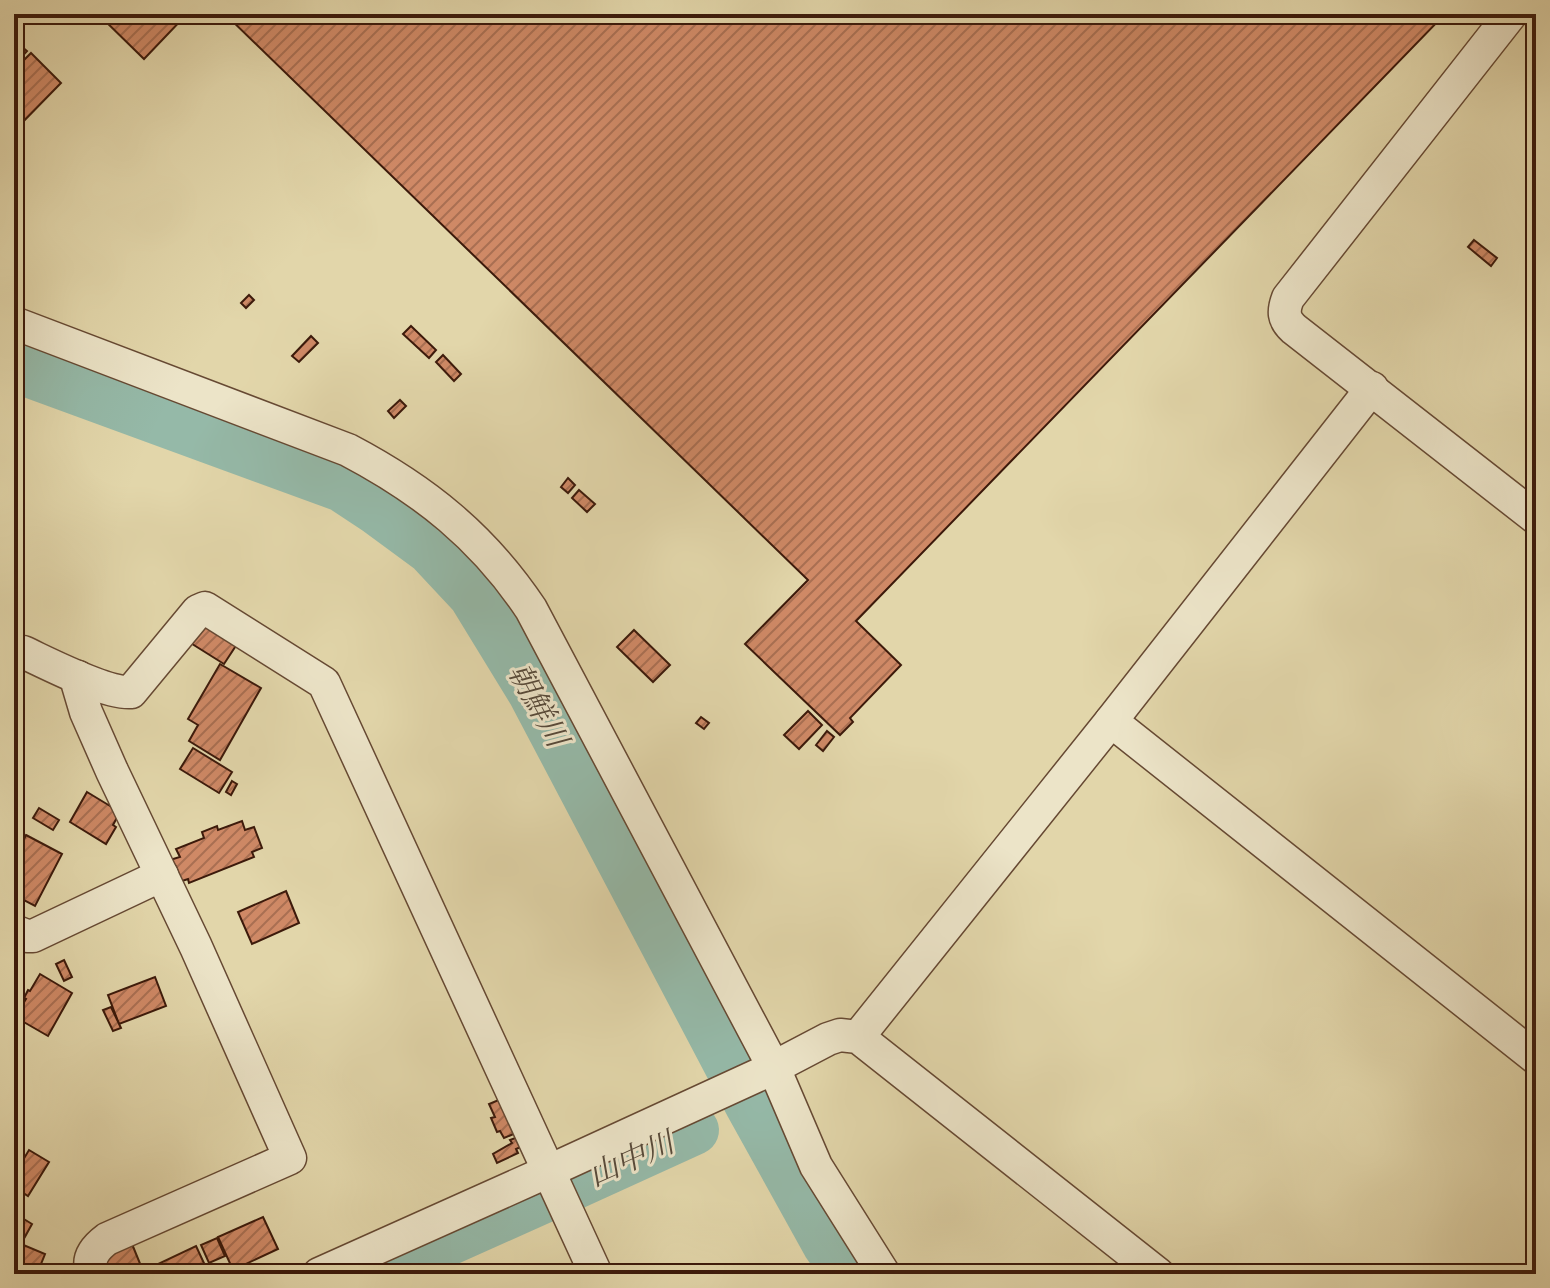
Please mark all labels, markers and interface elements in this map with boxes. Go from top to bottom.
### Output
water label: 朝鮮川 [501,658,575,755]
water label: 山中川 [583,1125,682,1193]

